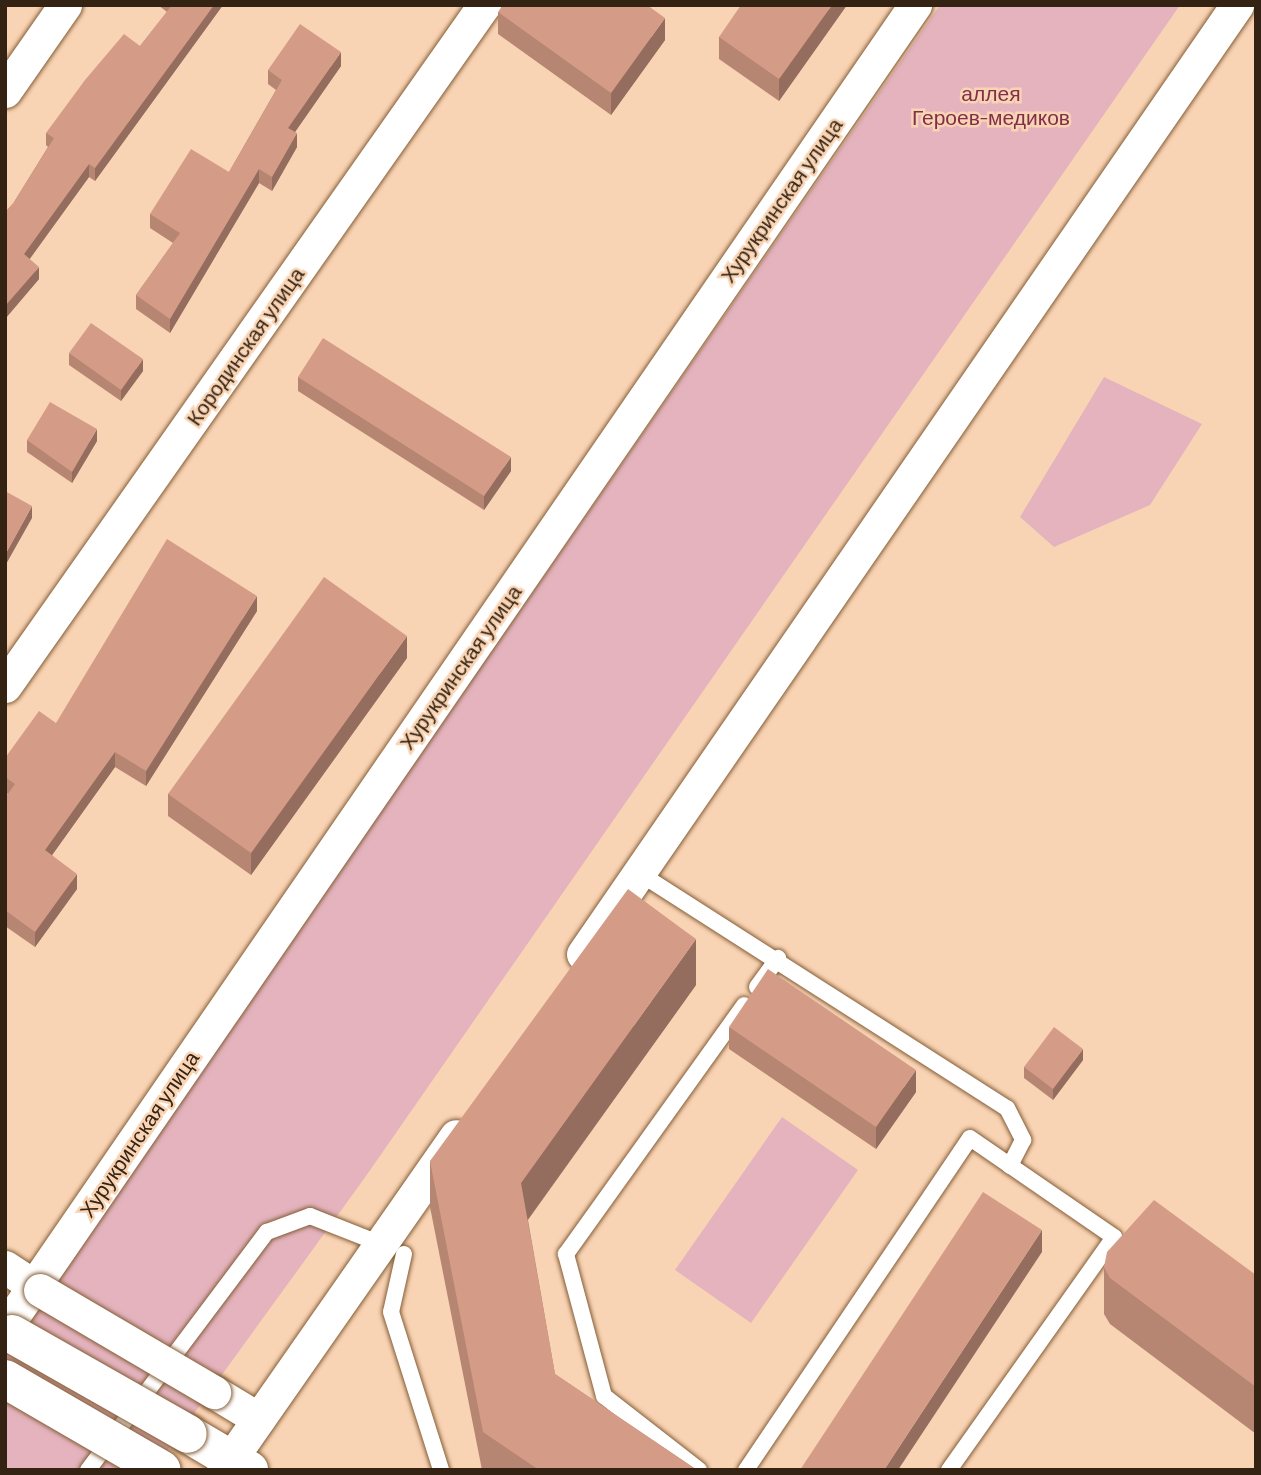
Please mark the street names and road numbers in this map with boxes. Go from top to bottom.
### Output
street label: Хурукринская улица [715,113,847,287]
street label: Кородинская улица [181,262,309,430]
street label: Хурукринская улица [394,580,526,754]
street label: Хурукринская улица [74,1046,204,1222]

